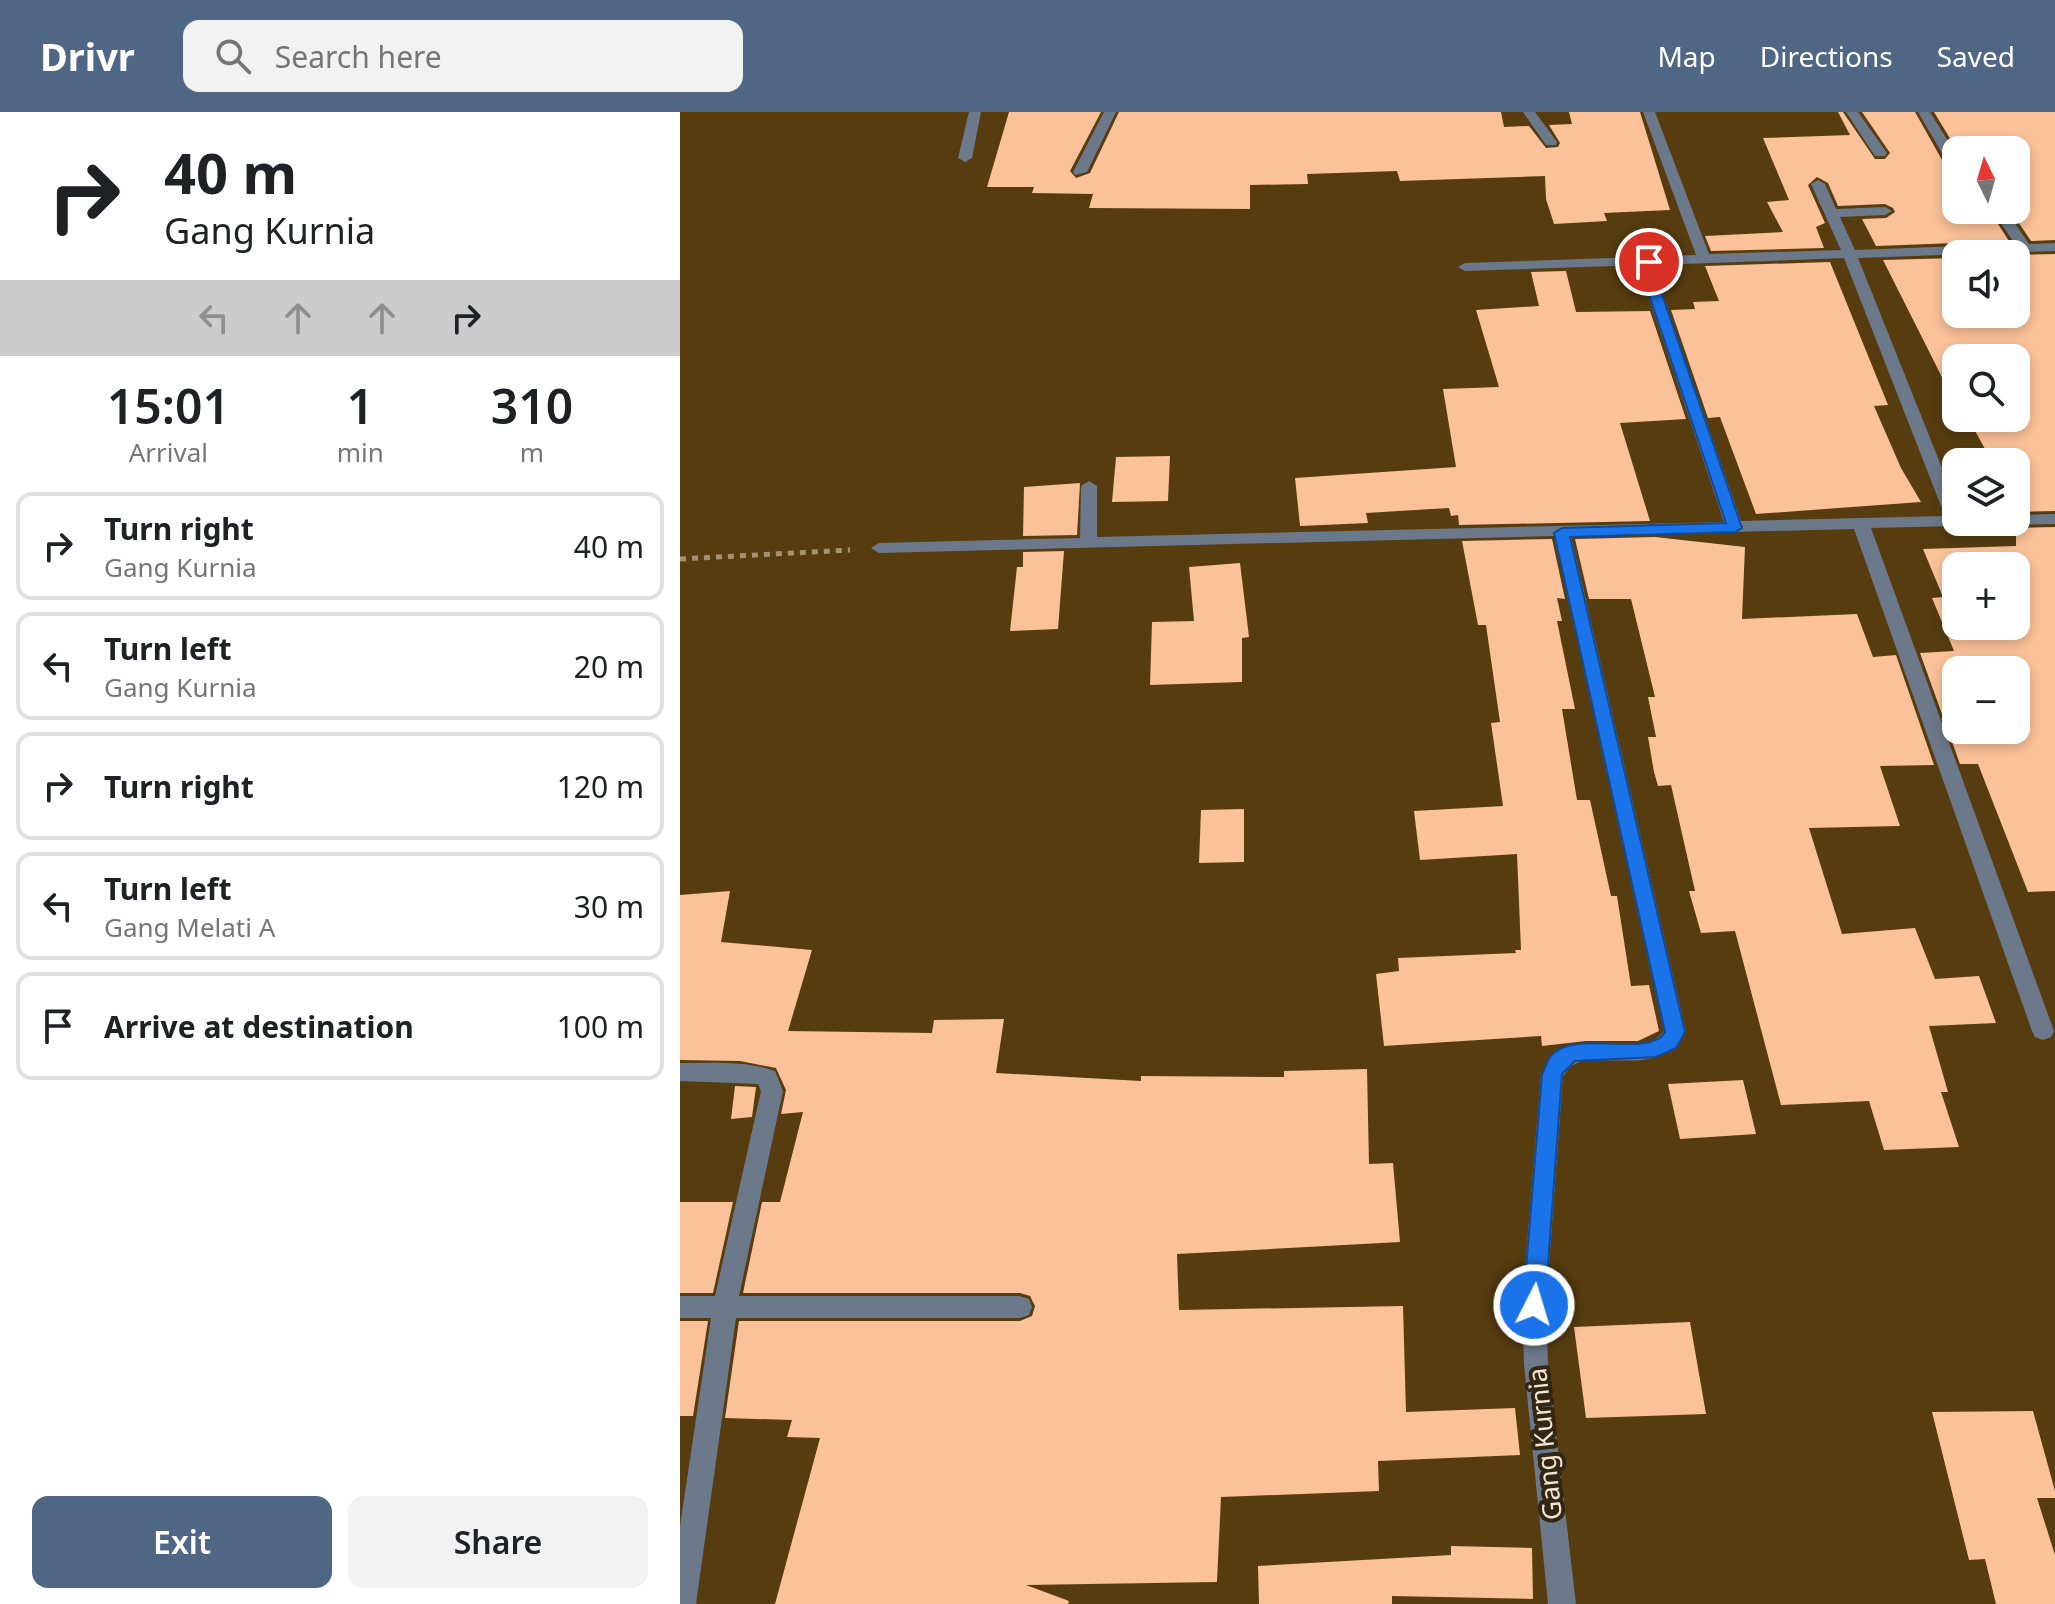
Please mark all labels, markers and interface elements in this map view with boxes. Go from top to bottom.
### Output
search box [183,20,743,92]
text: Drivr [40,30,135,82]
icon: search [211,34,255,78]
text: Search here [275,36,442,77]
text: Map [1657,37,1716,75]
text: Directions [1760,37,1893,75]
text: Saved [1937,37,2015,75]
text: 40 m [164,134,297,210]
north arrow [1942,136,2030,224]
map controls [1942,136,2030,744]
icon: right [32,144,136,248]
text: Gang Kurnia [164,206,375,255]
pin [1615,228,1683,296]
icon: arrive [1627,240,1671,284]
button: sound [1942,240,2030,328]
icon: left [192,296,236,340]
icon: ahead [276,296,320,340]
icon: ahead [360,296,404,340]
icon: right [444,296,488,340]
button: search [1942,344,2030,432]
text: 15:01 [107,373,230,438]
text: 1 [347,373,374,438]
text: 310 [491,373,573,438]
text: Arrival [129,434,208,470]
text: min [337,434,384,470]
text: m [520,434,544,470]
button: layers [1942,448,2030,536]
text: Turn right [104,508,254,549]
icon: right [36,524,80,568]
text: 40 m [574,526,644,567]
text: Gang Kurnia [104,549,257,585]
button: + [1942,552,2030,640]
text: Turn left [104,628,232,669]
icon: left [36,644,80,688]
text: 20 m [574,646,644,687]
button: − [1942,656,2030,744]
text: Gang Kurnia [104,669,257,705]
icon: right [36,764,80,808]
text: Turn right [104,766,254,807]
text: 120 m [557,766,644,807]
text: Turn left [104,868,232,909]
icon: left [36,884,80,928]
text: 30 m [574,886,644,927]
text: Gang Melati A [104,909,275,945]
icon: arrive [36,1004,80,1048]
text: Arrive at destination [104,1006,414,1047]
text: 100 m [557,1006,644,1047]
position arrow [1492,1263,1576,1347]
street label: Gang Kurnia [1518,1366,1570,1522]
button: Exit [32,1496,332,1588]
button: Share [348,1496,648,1588]

